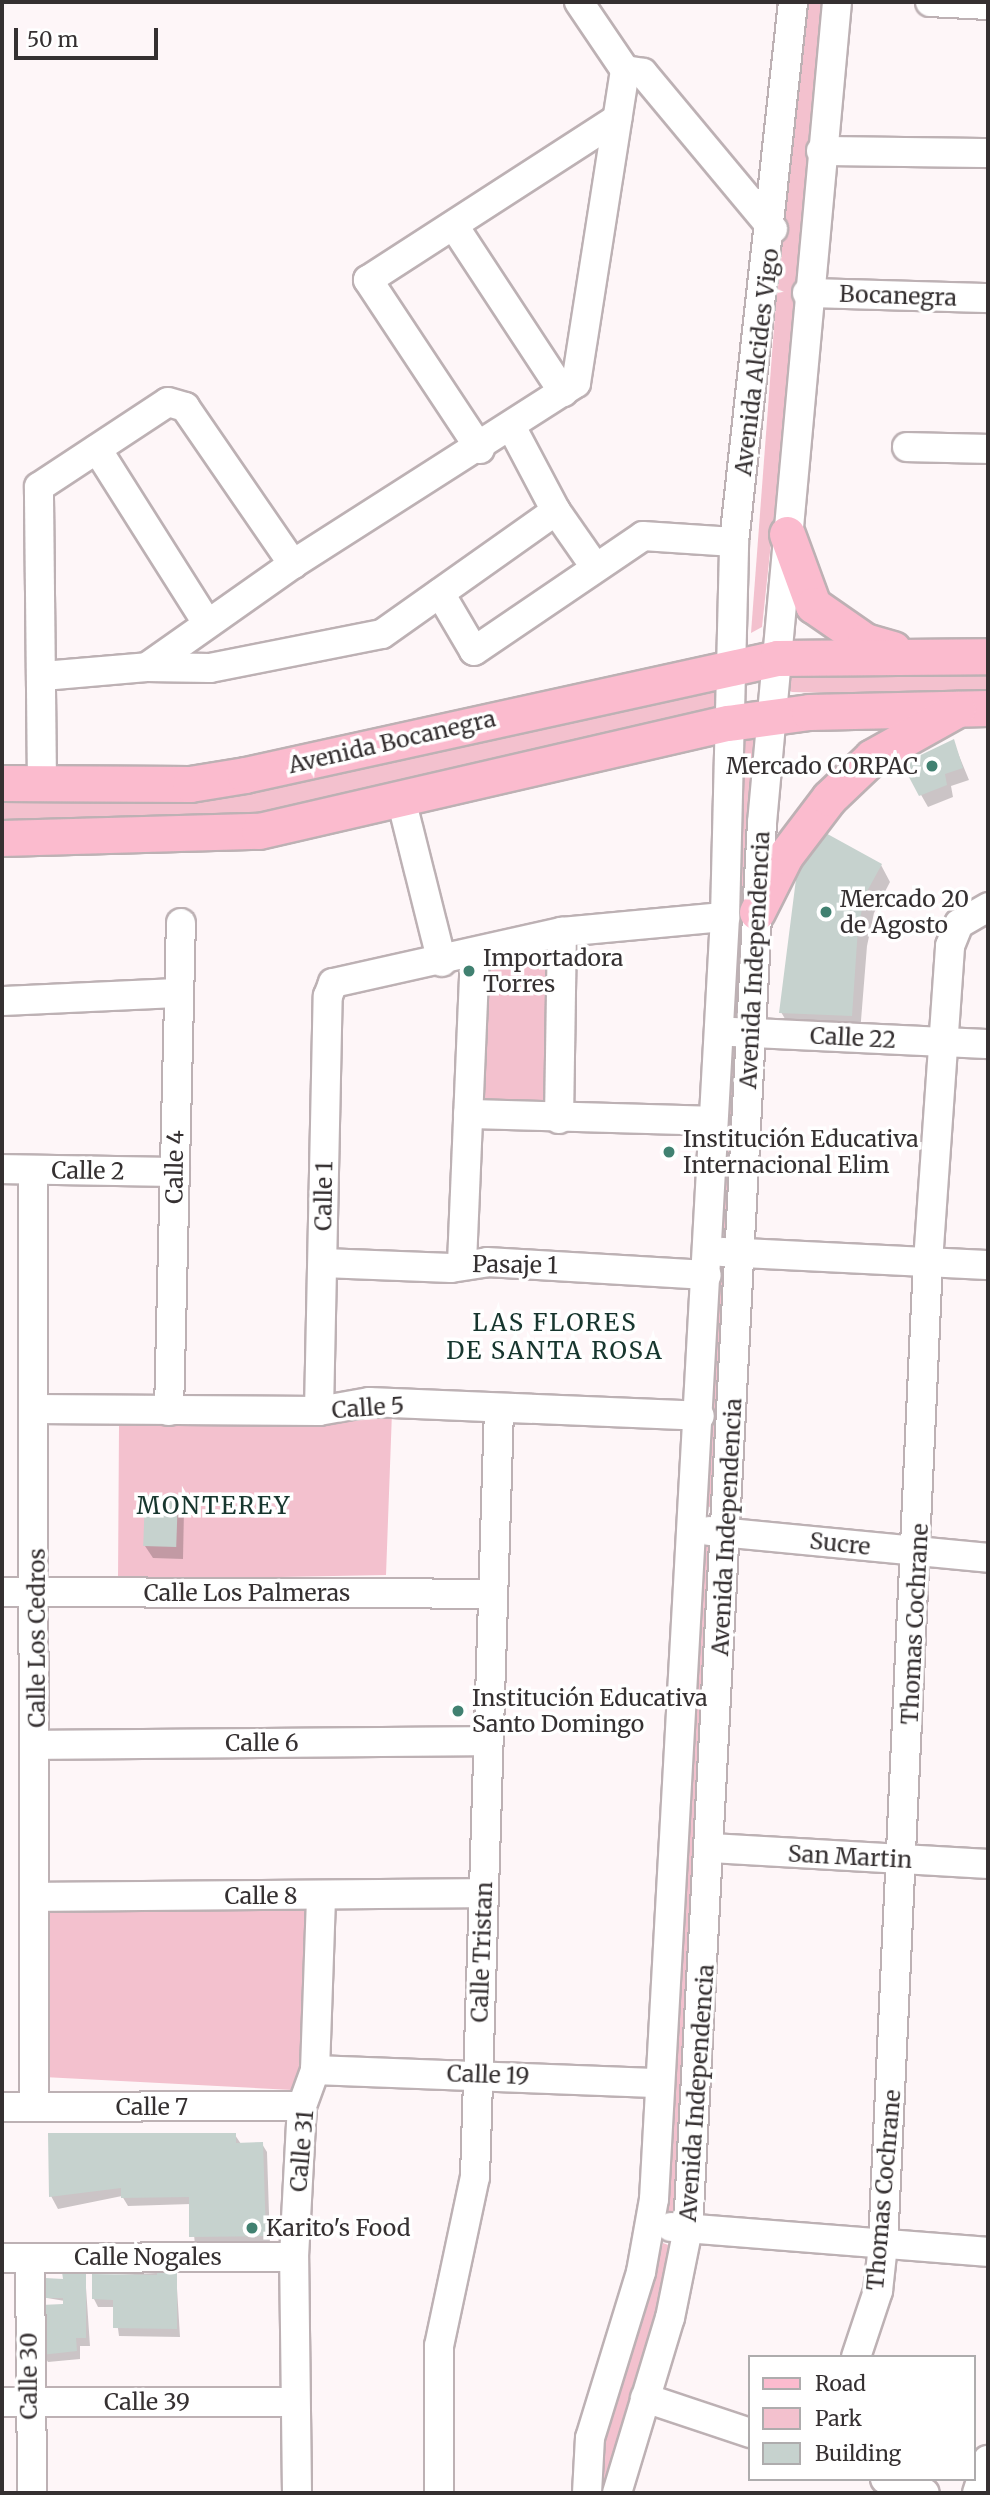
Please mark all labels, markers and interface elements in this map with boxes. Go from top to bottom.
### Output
scale bar [18,14,161,58]
text: 50 m [27,26,78,53]
street label: Avenida Alcides Vigo [729,247,785,477]
street label: Bocanegra [839,280,957,312]
street label: Avenida Bocanegra [286,705,498,779]
place label: Mercado CORPAC [726,752,918,780]
marker: Mercado CORPAC [924,758,940,774]
street label: Avenida Independencia [734,830,776,1090]
place label: Mercado 20 de Agosto [840,885,969,939]
marker: Mercado 20 de Agosto [818,904,834,920]
place label: Importadora Torres [483,944,623,998]
marker: Importadora Torres [461,963,477,979]
street label: Calle 22 [809,1022,897,1054]
place label: Institución Educativa Internacional Elim [683,1125,918,1179]
street label: Calle 4 [161,1130,189,1204]
marker: Institución Educativa Internacional Elim [661,1144,677,1160]
street label: Calle 2 [51,1157,125,1185]
street label: Calle 1 [310,1161,338,1231]
street label: Pasaje 1 [472,1250,558,1280]
district label: LAS FLORES DE SANTA ROSA [448,1309,662,1365]
street label: Calle 5 [331,1392,405,1424]
street label: Avenida Independencia [706,1397,748,1657]
district label: MONTEREY [138,1492,290,1520]
street label: Thomas Cochrane [896,1523,934,1725]
street label: Sucre [808,1527,872,1561]
street label: Calle Los Cedros [23,1548,51,1728]
street label: Calle Los Palmeras [144,1579,350,1607]
place label: Institución Educativa Santo Domingo [472,1684,707,1738]
marker: Institución Educativa Santo Domingo [450,1703,466,1719]
street label: Calle 6 [225,1729,299,1757]
street label: San Martin [787,1840,913,1874]
street label: Calle Tristan [466,1881,498,2023]
street label: Calle 8 [224,1882,298,1910]
street label: Avenida Independencia [674,1963,720,2223]
street label: Calle 19 [446,2060,530,2090]
street label: Thomas Cochrane [861,2088,907,2292]
street label: Calle 7 [116,2093,188,2121]
street label: Calle 31 [285,2109,319,2193]
place label: Karito's Food [266,2214,411,2242]
marker: Karito's Food [244,2220,260,2236]
street label: Calle Nogales [74,2243,222,2271]
street label: Calle 30 [15,2332,43,2420]
legend [748,2355,976,2481]
text: Road [815,2370,866,2397]
street label: Calle 39 [104,2388,190,2416]
text: Park [815,2405,862,2432]
text: Building [815,2440,901,2467]

